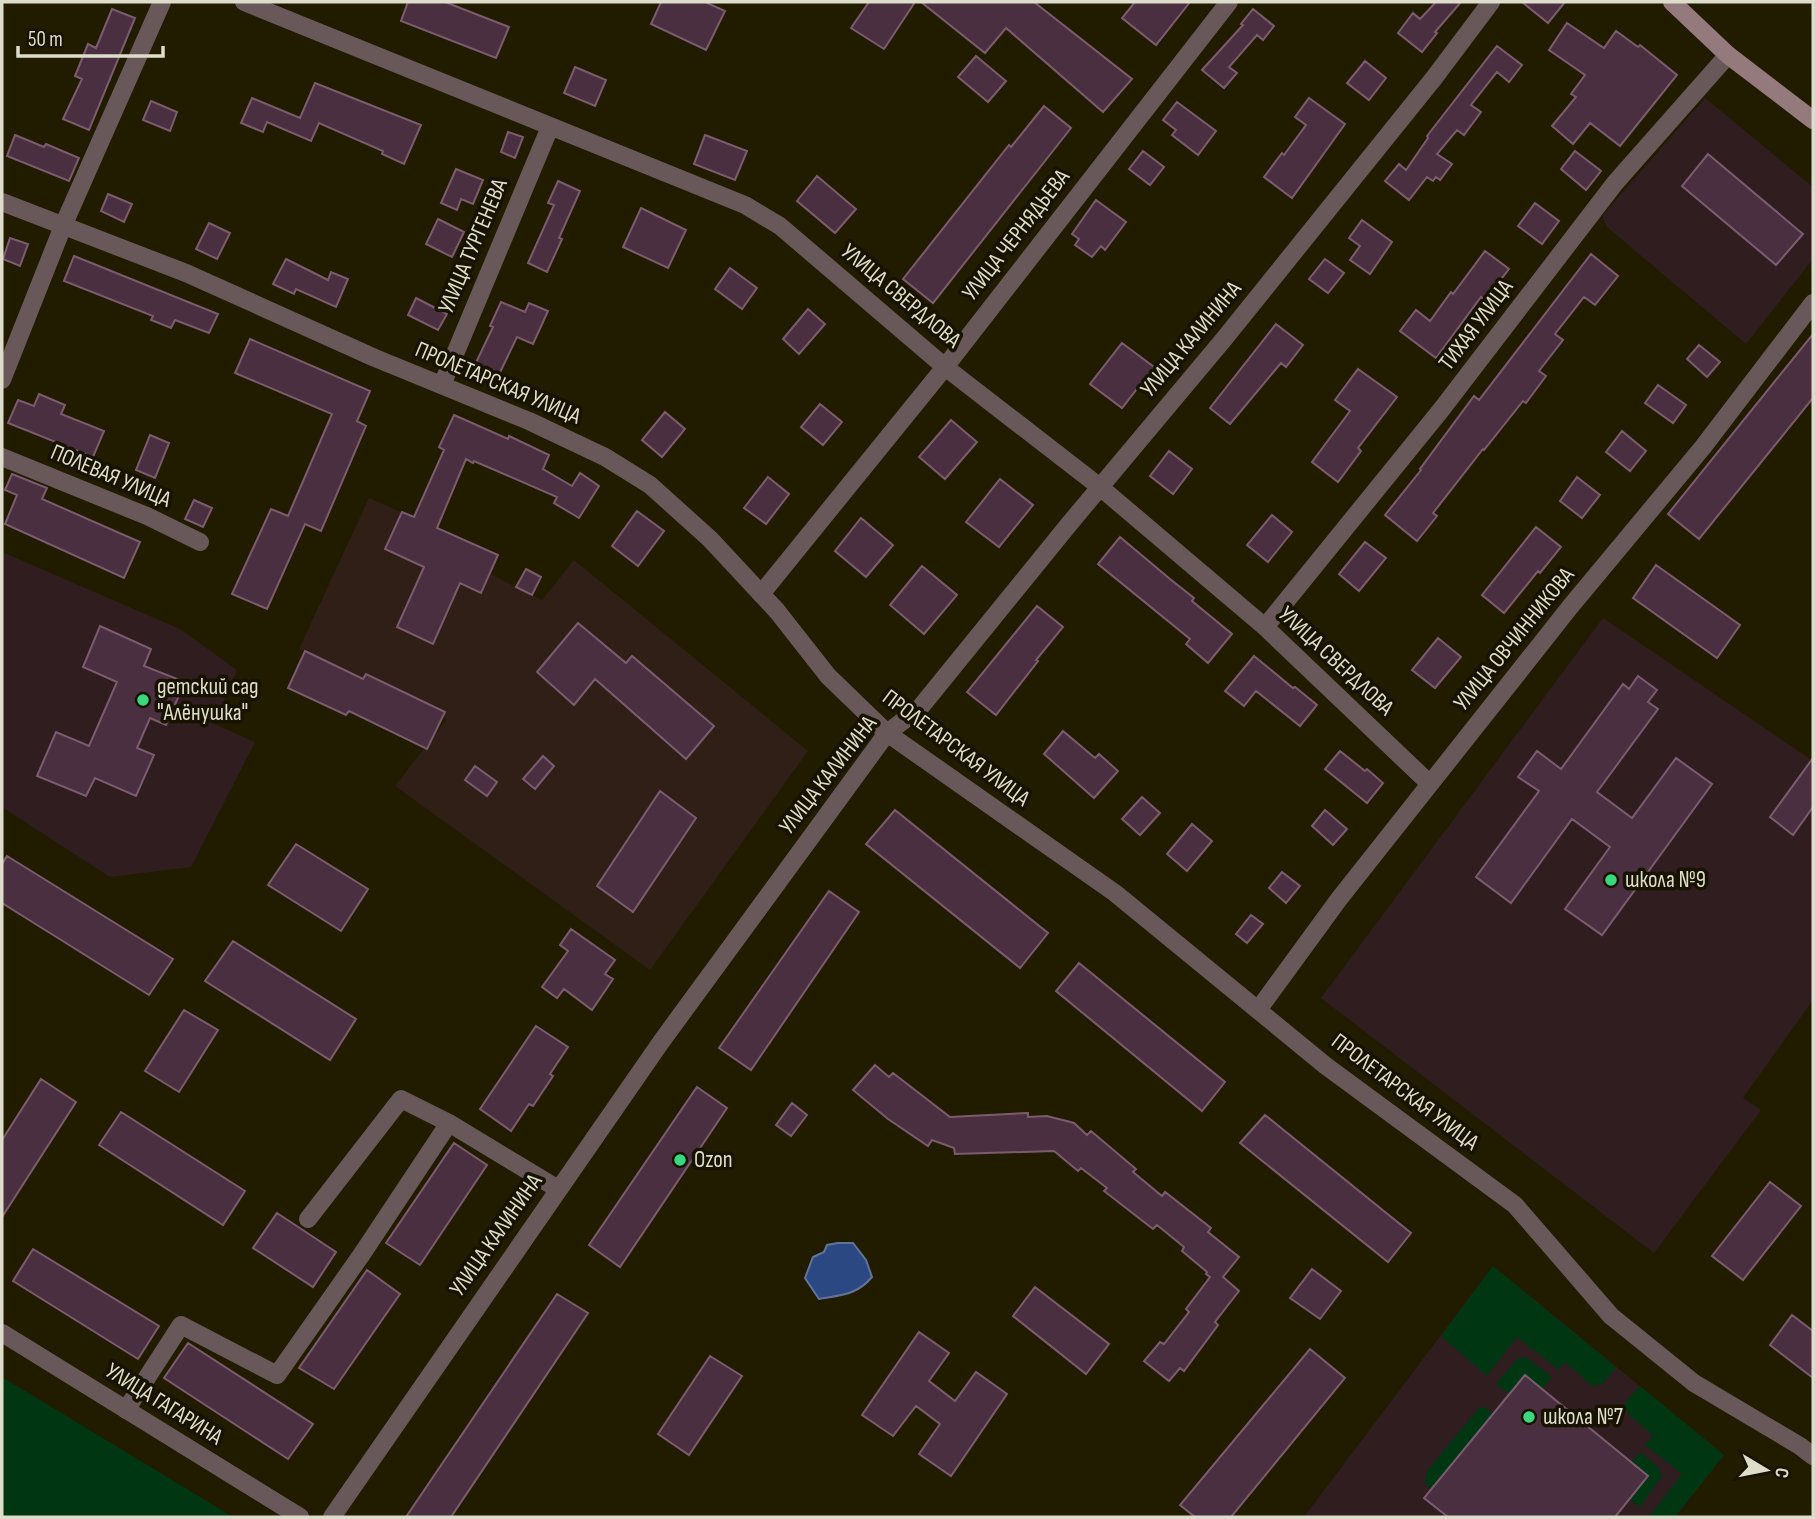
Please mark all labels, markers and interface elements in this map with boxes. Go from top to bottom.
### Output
scale bar [18,14,163,58]
text: 50 m [28,27,63,52]
street label: УЛИЦА ЧЕРНЯДЬЕВА [956,164,1076,306]
street label: УЛИЦА ТУРГЕНЕВА [432,174,514,317]
street label: УЛИЦА СВЕРДЛОВА [835,238,967,354]
street label: ТИХАЯ УЛИЦА [1433,274,1519,376]
street label: УЛИЦА КАЛИНИНА [1134,275,1248,403]
street label: ПРОЛЕТАРСКАЯ УЛИЦА [411,335,585,431]
street label: ПОЛЕВАЯ УЛИЦА [47,438,176,514]
street label: УЛИЦА ОВЧИННИКОВА [1448,562,1580,716]
street label: УЛИЦА СВЕРДЛОВА [1272,600,1400,722]
place label: детский сад "Алёнушка" [157,673,259,727]
street label: ПРОЛЕТАРСКАЯ УЛИЦА [877,683,1035,813]
marker: детский сад "Алёнушка" [135,692,151,708]
street label: УЛИЦА КАЛИНИНА [773,710,883,840]
place label: школа №9 [1625,866,1706,894]
marker: школа №9 [1603,872,1619,888]
street label: ПРОЛЕТАРСКАЯ УЛИЦА [1326,1027,1484,1157]
place label: Ozon [694,1146,733,1174]
marker: Ozon [672,1152,688,1168]
street label: УЛИЦА КАЛИНИНА [444,1168,548,1301]
street label: УЛИЦА ГАГАРИНА [100,1357,228,1451]
place label: школа №7 [1543,1403,1623,1431]
marker: школа №7 [1521,1409,1537,1425]
north arrow [1731,1435,1801,1505]
text: С [1769,1466,1793,1480]

